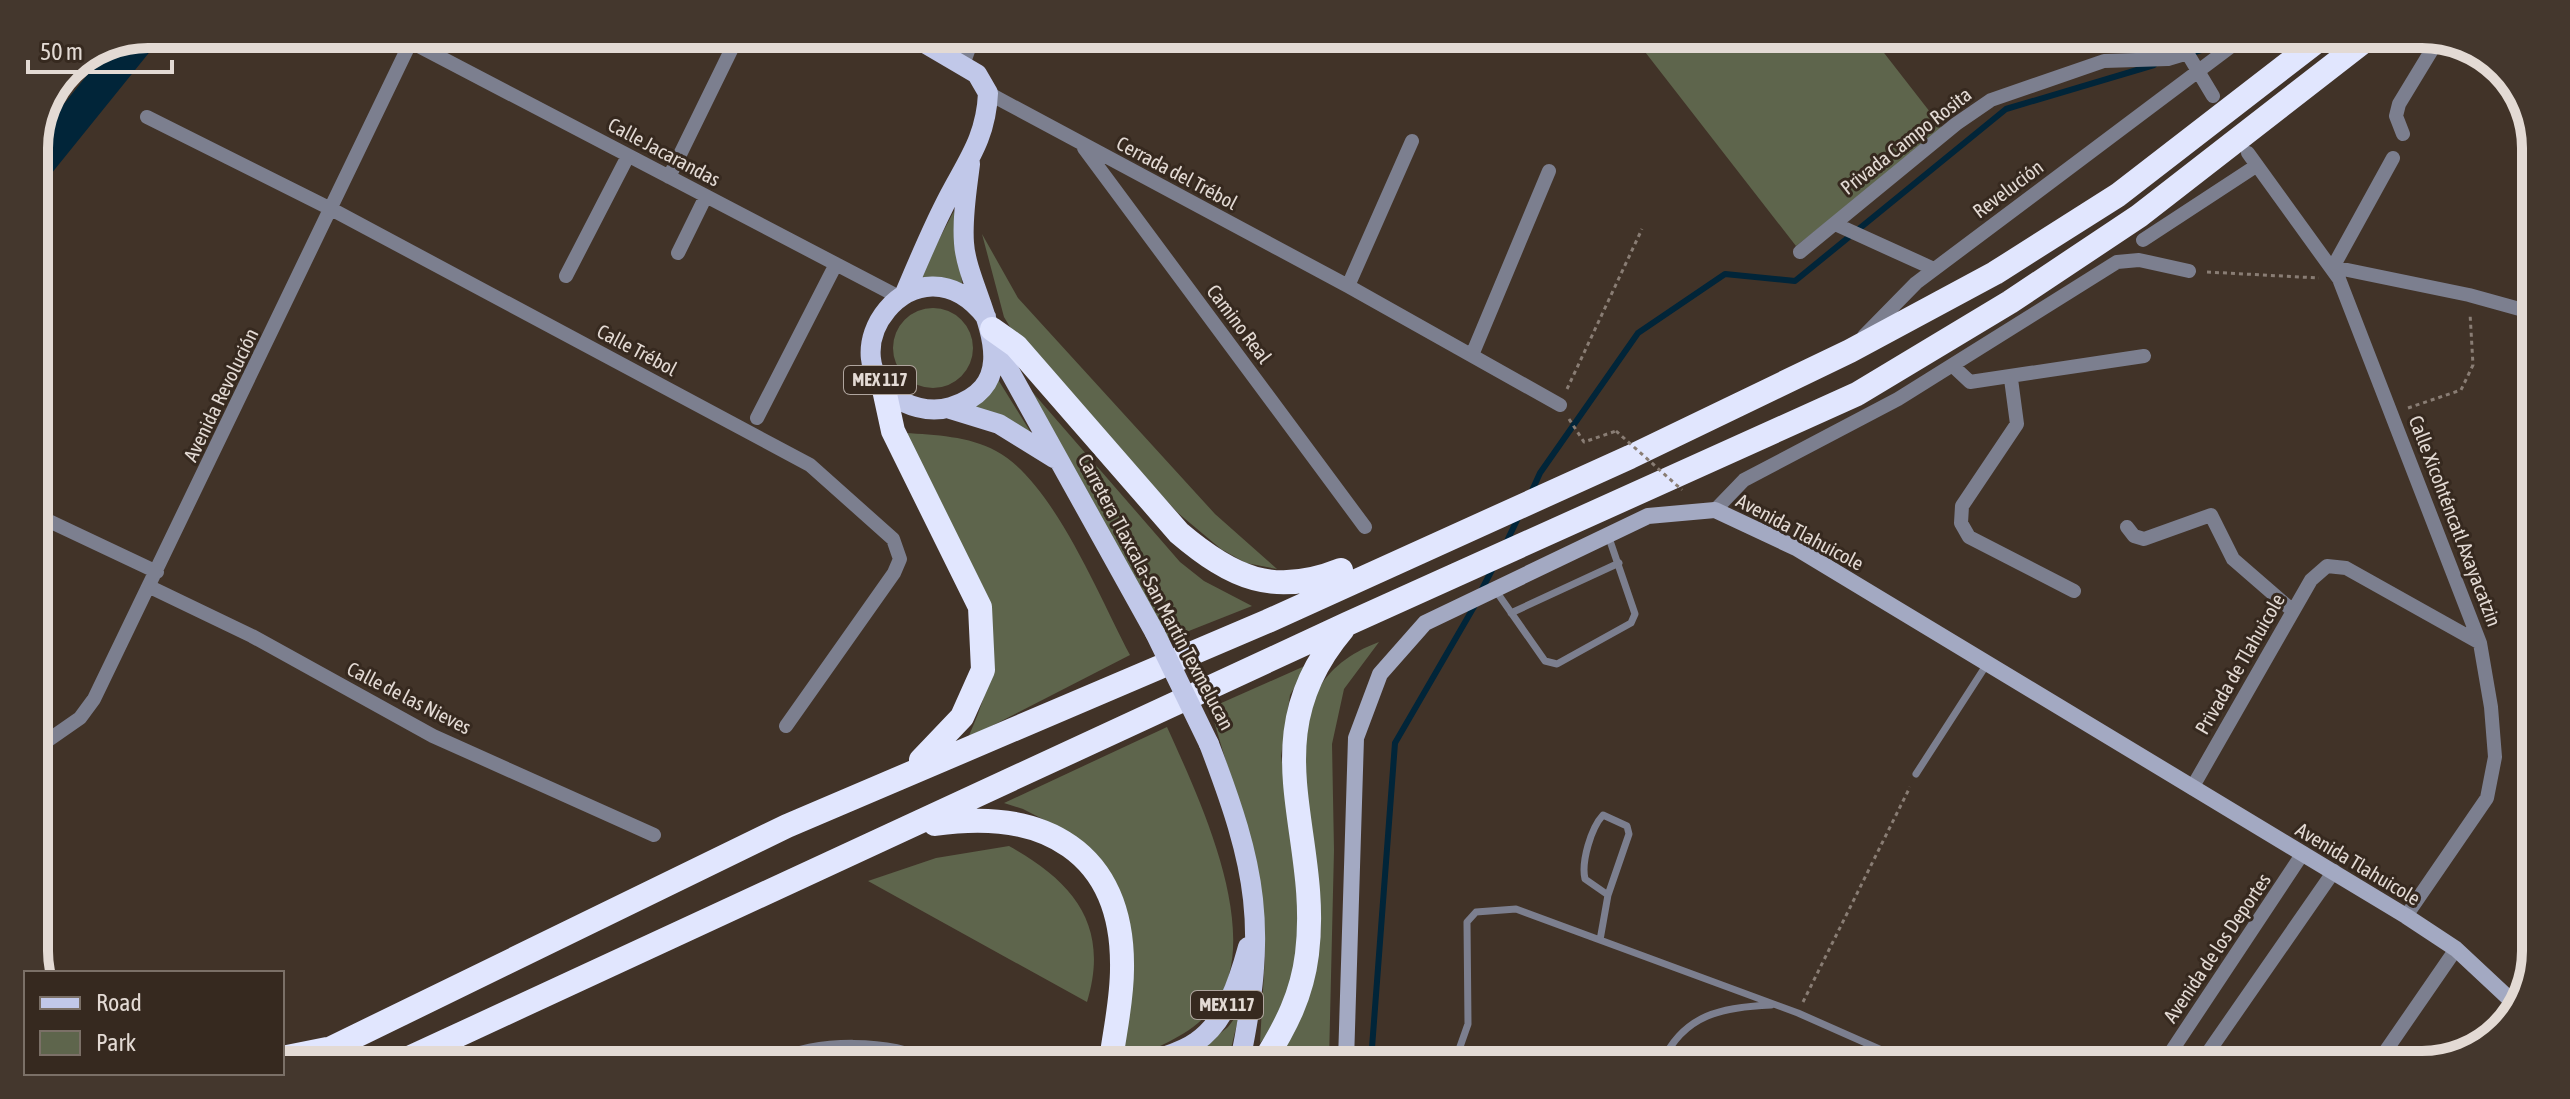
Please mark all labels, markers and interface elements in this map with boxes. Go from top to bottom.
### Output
scale bar [28,24,172,74]
text: 50 m [40,38,83,65]
street label: Privada Campo Rosita [1836,82,1976,199]
street label: Calle Jacarandas [604,112,724,191]
street label: Cerrada del Trébol [1113,131,1242,214]
street label: Revelución [1968,155,2047,222]
street label: Camino Real [1202,280,1277,368]
street label: Calle Trébol [593,319,682,381]
street label: Avenida Revolución [178,325,263,465]
road number: MEX 117 [844,366,916,394]
street label: Calle Xicohténcatl Axayacatzin [2405,412,2506,629]
street label: Carretera Tlaxcala-San Martín Texmelucan [1074,450,1239,734]
street label: Avenida Tlahuicole [1733,488,1868,575]
street label: Privada de Tlahuicole [2190,589,2289,738]
street label: Calle de las Nieves [344,657,475,739]
street label: Avenida Tlahuicole [2292,817,2424,910]
street label: Avenida de los Deportes [2158,869,2275,1027]
legend [24,971,284,1075]
text: Road [96,989,142,1016]
road number: MEX 117 [1191,991,1263,1019]
text: Park [96,1029,137,1056]

